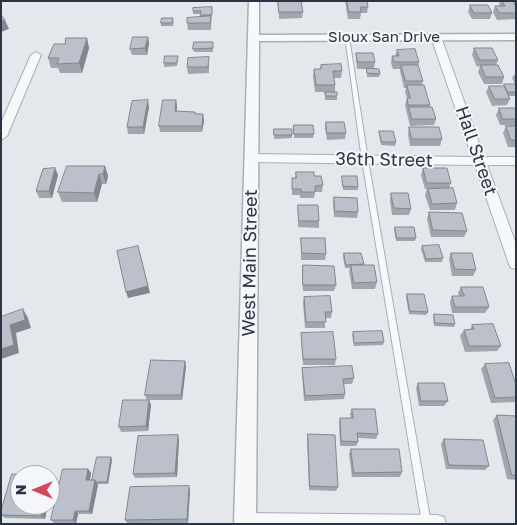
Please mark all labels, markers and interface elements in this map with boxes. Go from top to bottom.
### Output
street label: Sioux San Drive [328,28,440,46]
street label: Hall Street [451,103,501,199]
street label: 36th Street [335,148,433,172]
street label: West Main Street [238,189,262,337]
north arrow [10,465,60,515]
text: N [12,485,29,495]

